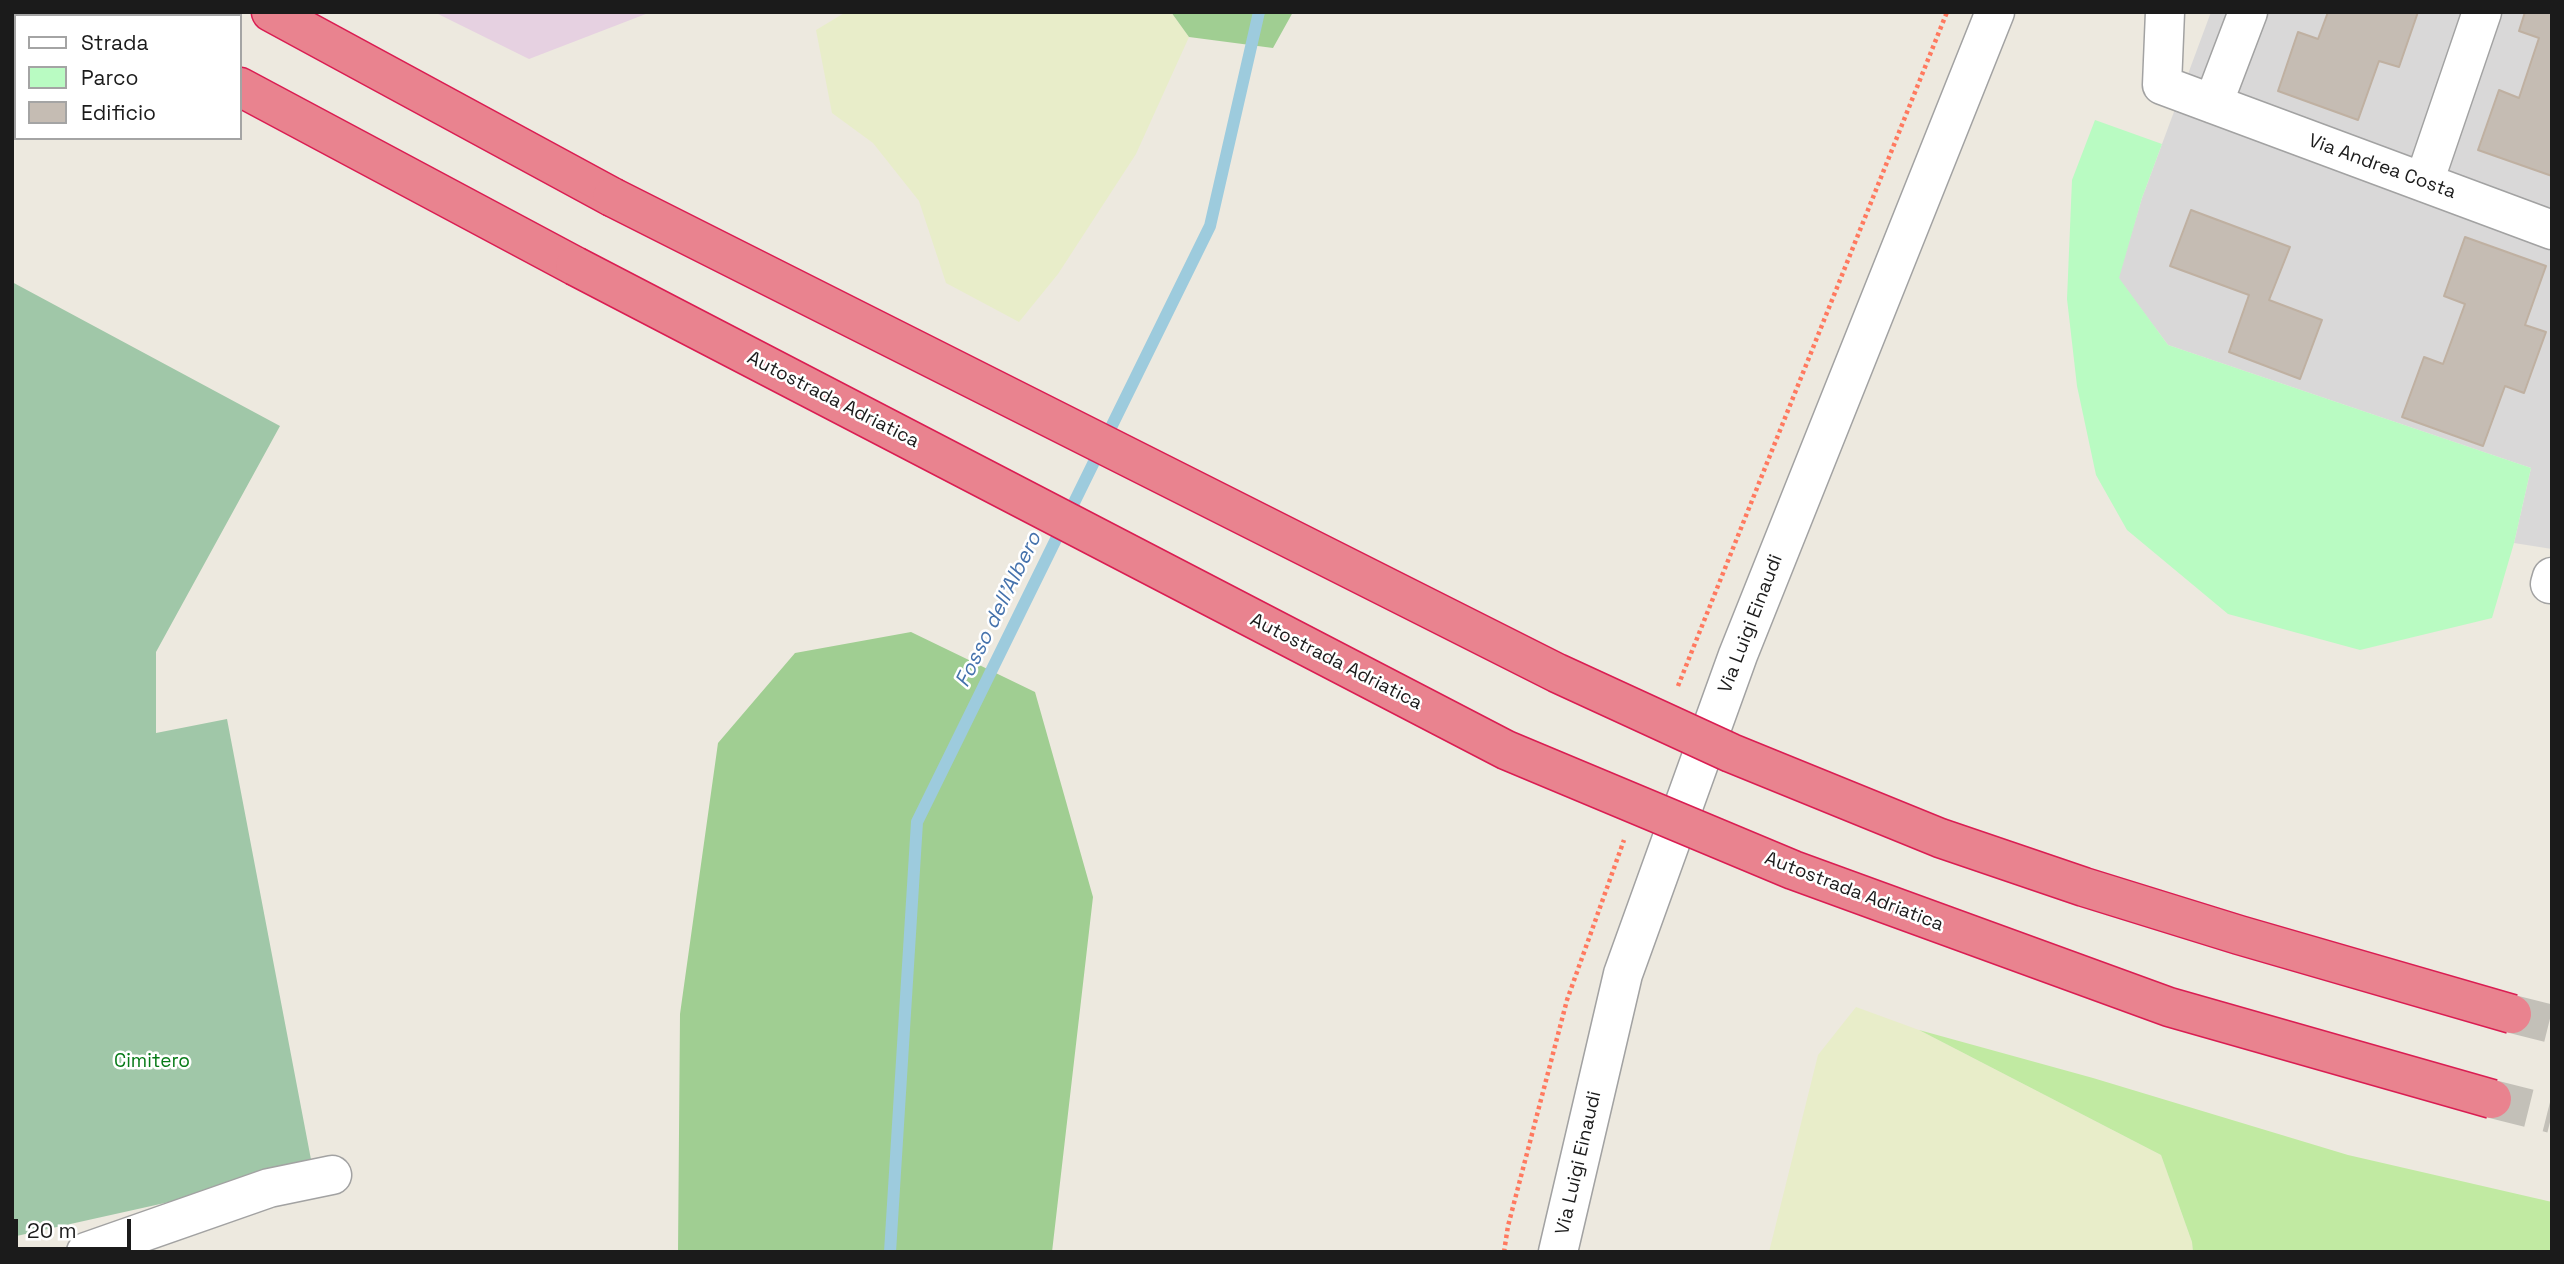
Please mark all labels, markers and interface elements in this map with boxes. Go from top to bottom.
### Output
legend [14,14,242,140]
text: Strada [81,29,148,56]
text: Parco [81,64,139,91]
text: Edificio [81,99,156,126]
street label: Via Andrea Costa [2305,130,2459,204]
street label: Autostrada Adriatica [743,347,923,453]
water label: Fosso dell'Albero [951,528,1047,692]
street label: Via Luigi Einaudi [1714,551,1788,697]
street label: Autostrada Adriatica [1246,609,1426,715]
street label: Autostrada Adriatica [1761,847,1947,937]
park label: Cimitero [114,1051,190,1073]
street label: Via Luigi Einaudi [1551,1089,1607,1237]
scale bar [18,1204,135,1248]
text: 20 m [27,1217,77,1244]

